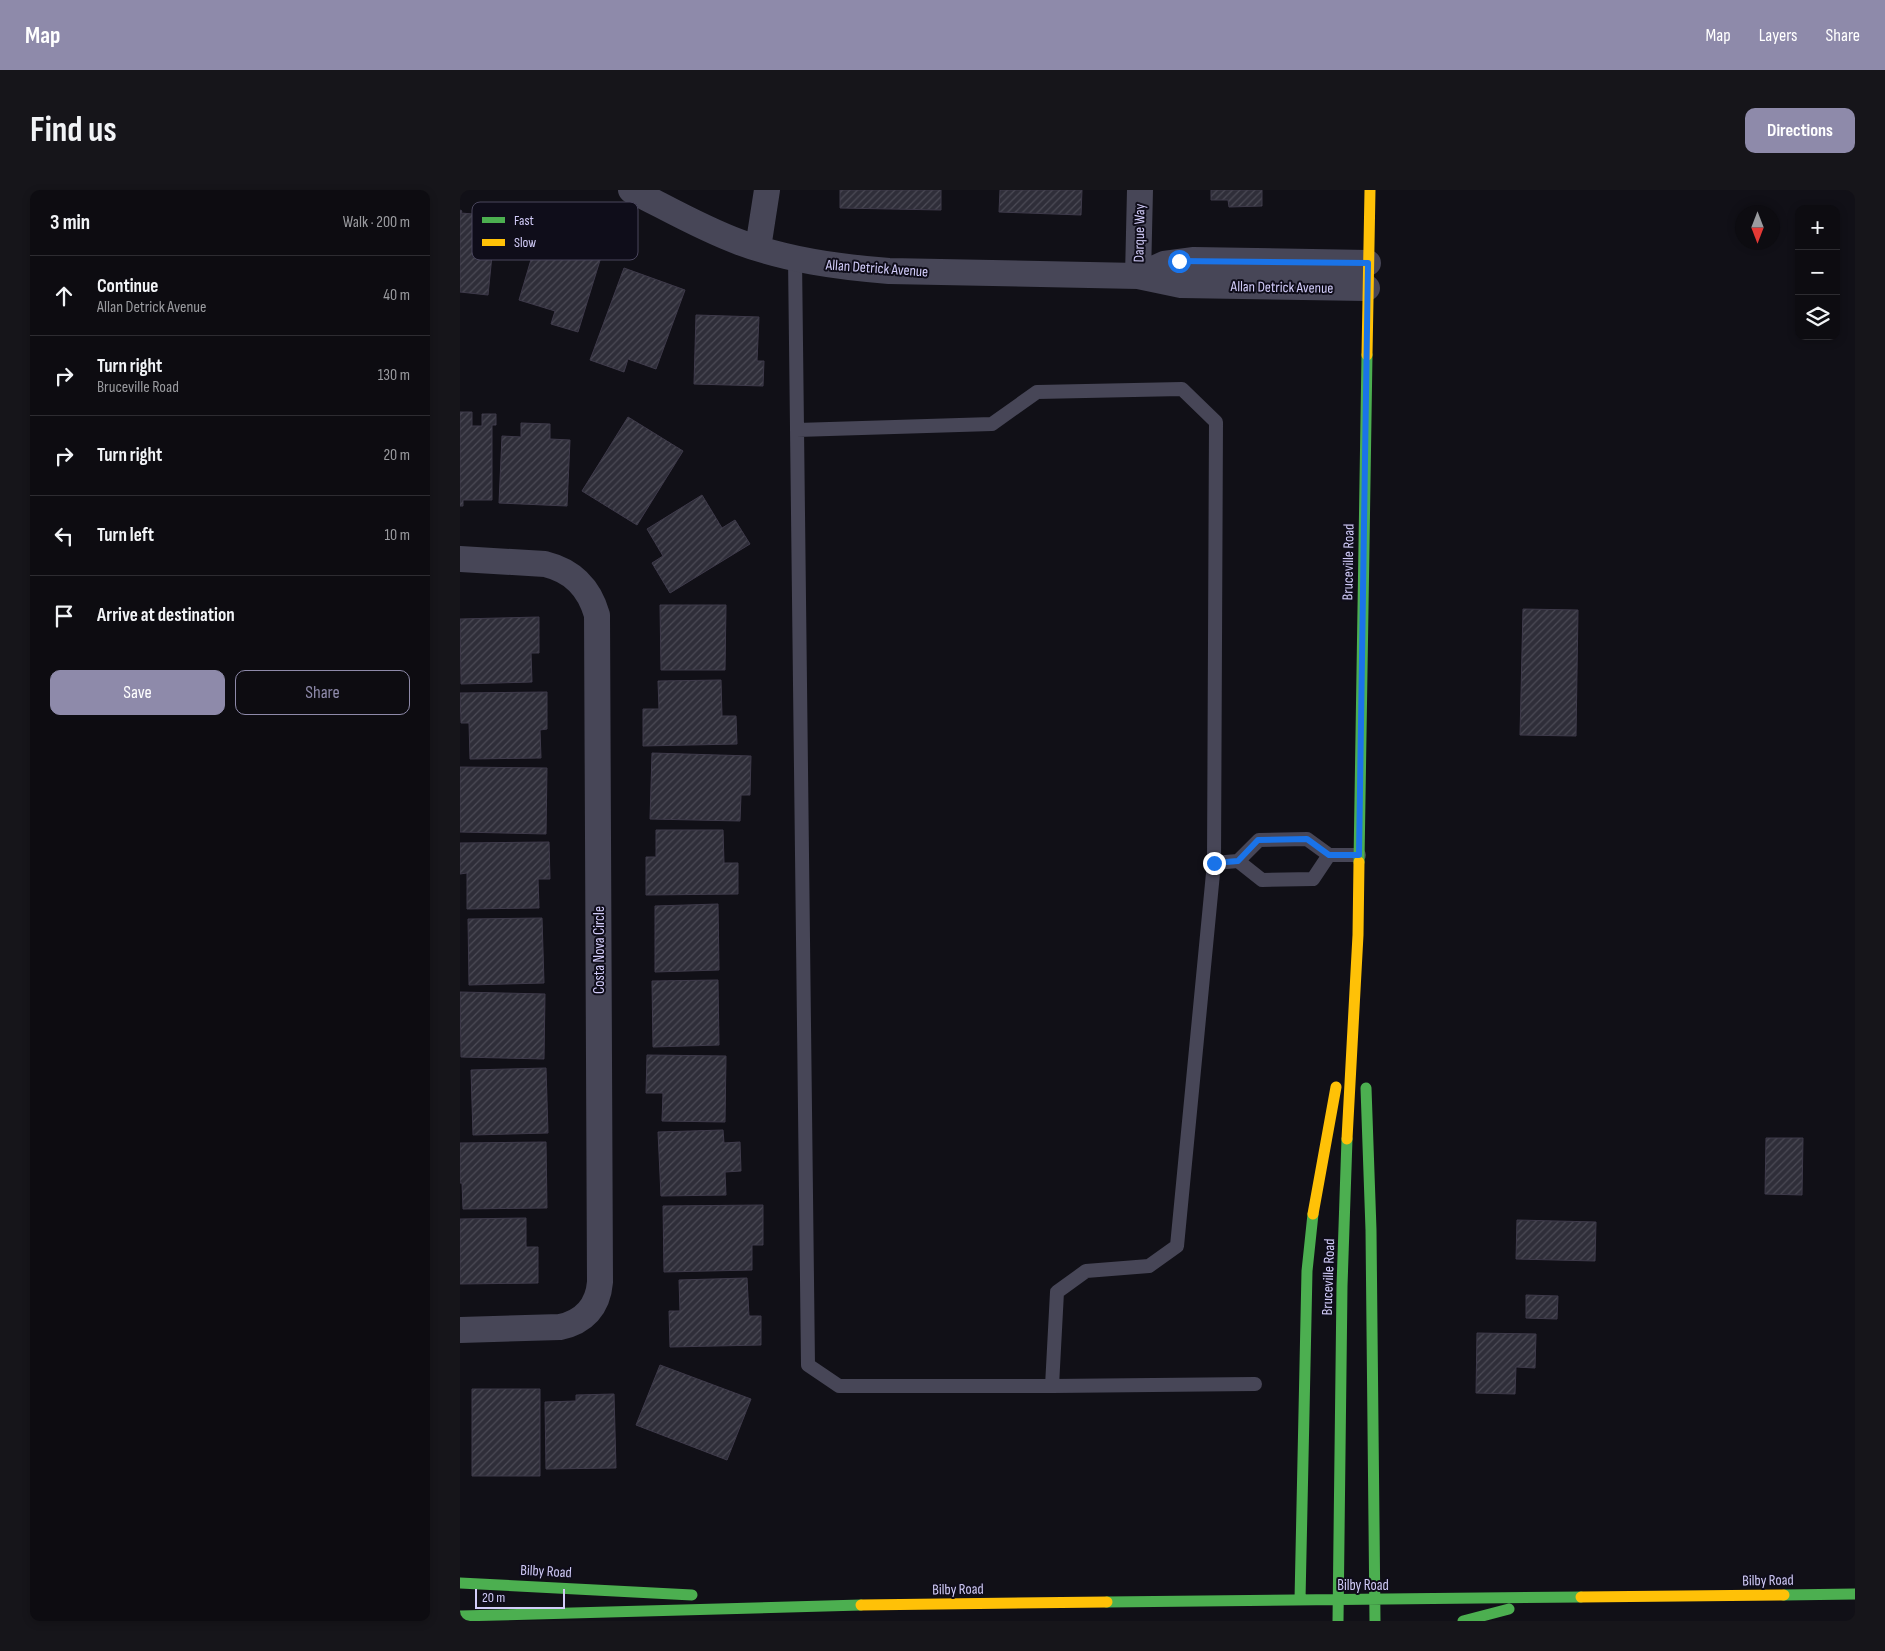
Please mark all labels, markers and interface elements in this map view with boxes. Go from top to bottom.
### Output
text: Map [25,21,60,50]
text: Map [1706,25,1731,46]
text: Layers [1759,25,1798,46]
text: Share [1826,25,1860,46]
button: Directions [1745,108,1855,153]
text: Find us [30,109,117,152]
legend [472,202,638,260]
street label: Darque Way [1129,203,1150,263]
north arrow [1735,205,1780,250]
map controls [1795,205,1840,340]
button: + [1795,205,1840,250]
text: 3 min [50,210,90,235]
text: Fast [514,212,534,229]
text: Walk · 200 m [343,213,410,232]
text: Slow [514,234,536,251]
route start [1168,250,1191,273]
button: − [1795,250,1840,295]
street label: Allan Detrick Avenue [824,255,929,282]
text: Continue [97,275,158,298]
street label: Allan Detrick Avenue [1230,277,1333,298]
icon: ahead [50,282,78,310]
text: 40 m [383,286,410,305]
button: layers [1795,295,1840,340]
text: Allan Detrick Avenue [97,298,206,317]
text: Turn right [97,355,162,378]
icon: right [50,362,78,390]
text: 130 m [378,366,410,385]
text: Bruceville Road [97,378,179,397]
icon: right [50,442,78,470]
text: Turn right [97,444,162,467]
text: 20 m [383,446,410,465]
icon: left [50,522,78,550]
street label: Bruceville Road [1338,523,1359,601]
text: Turn left [97,524,154,547]
text: 10 m [384,526,410,545]
icon: arrive [50,602,78,630]
text: Arrive at destination [97,604,235,627]
button: Save [50,670,225,715]
button: Share [235,670,410,715]
route end [1203,852,1226,875]
street label: Costa Nova Circle [590,906,609,994]
street label: Bruceville Road [1318,1238,1339,1316]
street label: Bilby Road [520,1561,572,1582]
street label: Bilby Road [1742,1571,1794,1590]
street label: Bilby Road [1337,1576,1389,1595]
street label: Bilby Road [932,1580,984,1599]
scale bar [475,1586,565,1609]
text: 20 m [482,1589,505,1606]

